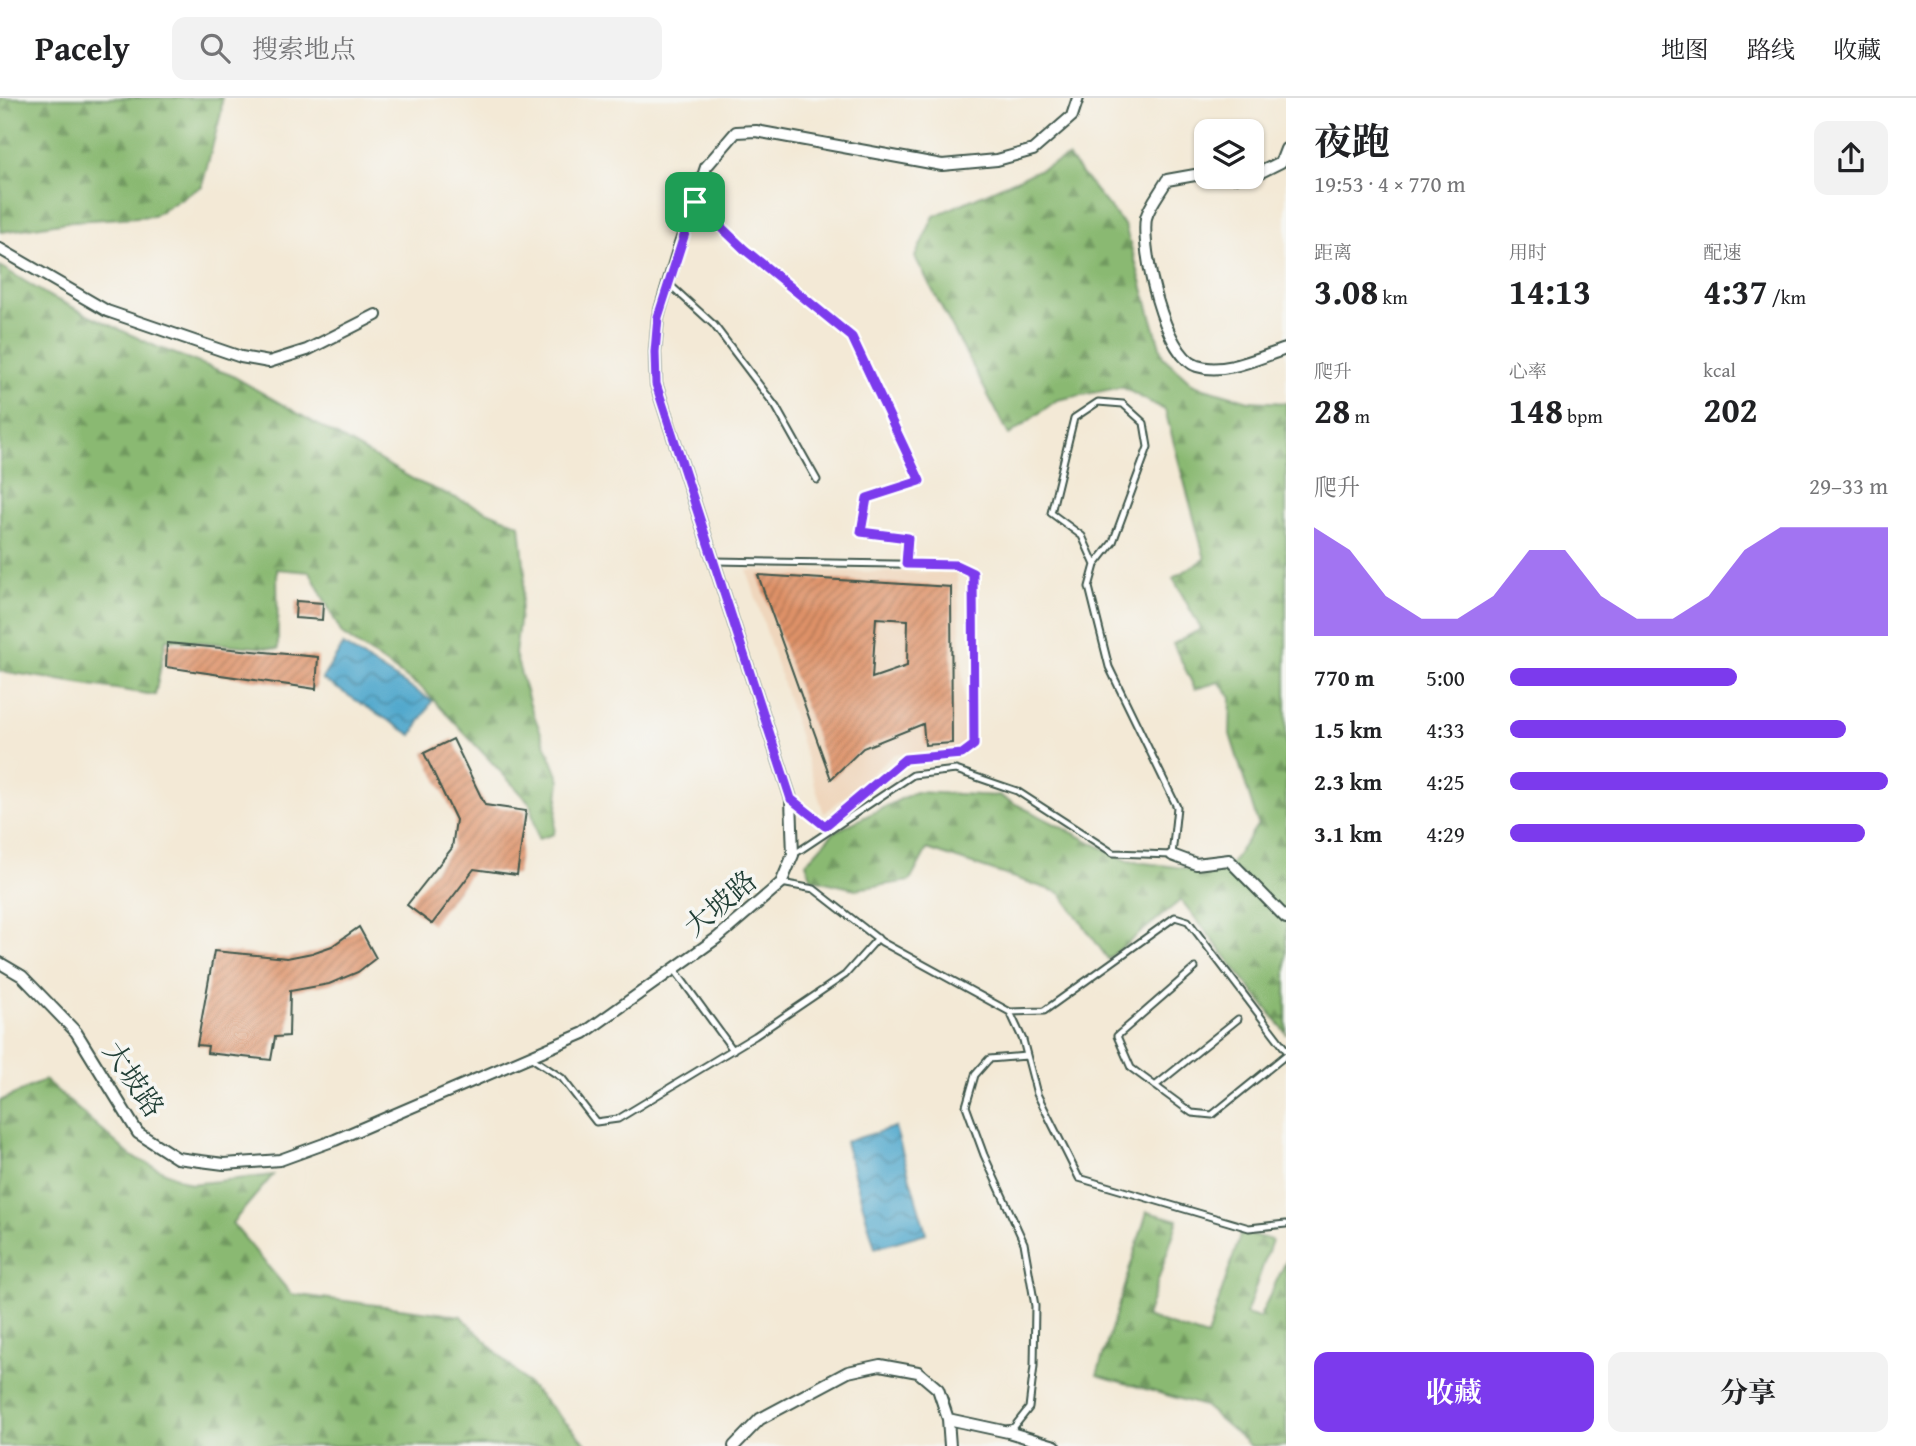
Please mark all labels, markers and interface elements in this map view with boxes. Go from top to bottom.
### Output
search box [172,17,662,80]
text: Pacely [35,24,130,72]
icon: search [196,29,234,67]
text: 搜索地点 [252,29,356,68]
text: 地图 [1661,32,1709,67]
text: 路线 [1747,32,1795,67]
text: 收藏 [1833,32,1881,67]
text: 夜跑 [1314,113,1390,169]
map controls [1194,119,1264,189]
button: layers [1194,119,1264,189]
button: share [1814,121,1888,195]
text: 19:53 · 4 × 770 m [1314,167,1466,200]
pin [665,172,725,232]
icon: arrive [676,183,714,221]
text: 距离 [1314,238,1352,266]
text: 用时 [1509,238,1547,266]
text: 配速 [1703,238,1741,266]
text: 3.08 [1314,266,1378,317]
text: 14:13 [1509,266,1591,317]
text: 4:37 [1703,266,1768,317]
text: km [1378,283,1408,311]
text: /km [1768,283,1806,311]
text: kcal [1703,356,1736,384]
text: 爬升 [1314,357,1352,385]
text: 心率 [1509,357,1547,385]
text: 202 [1703,384,1758,435]
text: 28 [1314,385,1350,436]
text: 148 [1509,385,1563,436]
text: m [1350,402,1370,430]
text: bpm [1563,402,1603,430]
text: 29–33 m [1809,469,1888,502]
text: 爬升 [1314,470,1360,503]
text: 770 m [1314,661,1375,694]
text: 5:00 [1426,661,1465,694]
text: 1.5 km [1314,713,1382,746]
text: 4:33 [1426,713,1465,746]
text: 2.3 km [1314,765,1382,798]
text: 4:25 [1426,765,1465,798]
text: 3.1 km [1314,817,1382,850]
text: 4:29 [1426,817,1465,850]
street label: 大坡路 [674,860,765,945]
street label: 大坡路 [94,1032,175,1125]
button: 收藏 [1314,1352,1594,1432]
button: 分享 [1608,1352,1888,1432]

